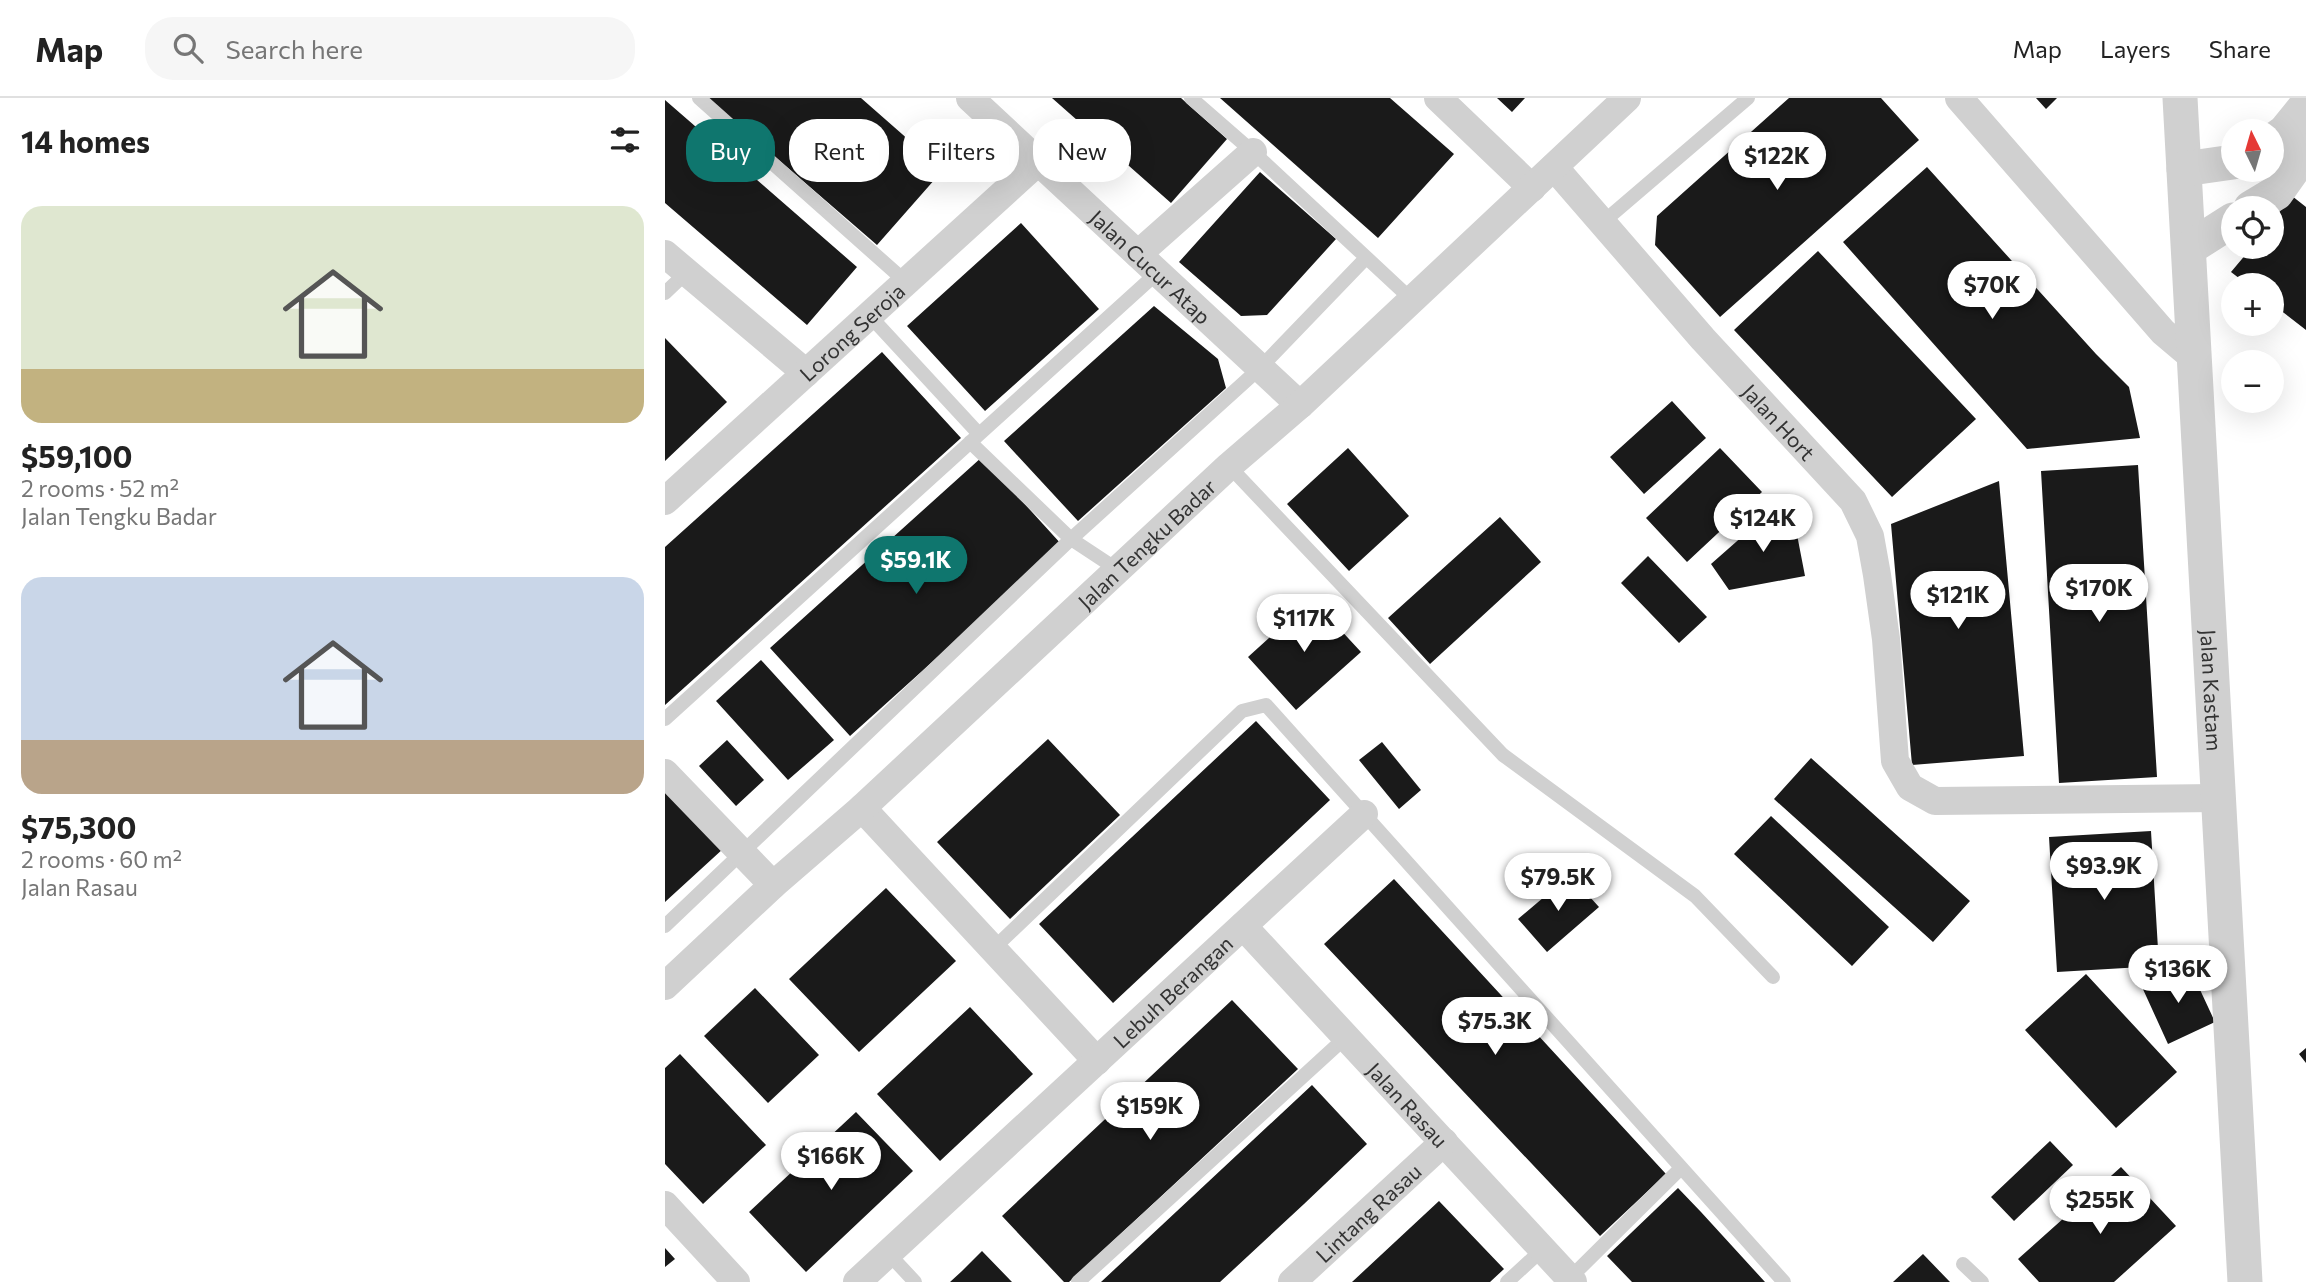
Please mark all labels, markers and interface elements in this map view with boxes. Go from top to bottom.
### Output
search box [145,17,635,80]
text: Map [35,28,103,69]
icon: search [169,29,207,67]
text: Search here [225,33,363,64]
text: Map [2013,34,2062,63]
text: Layers [2100,34,2171,63]
text: Share [2209,34,2271,63]
chip: Buy [686,119,775,182]
chip: Rent [789,119,889,182]
chip: Filters [903,119,1019,182]
chip: New [1033,119,1131,182]
north arrow [2221,119,2284,182]
map controls [2221,119,2284,413]
icon: filters [606,121,644,159]
text: 14 homes [21,122,150,159]
pin: $122K [1728,132,1826,192]
text: $122K [1744,141,1810,169]
button: locate [2221,196,2284,259]
street label: Jalan Cucur Atap [1085,204,1216,328]
icon: home [270,251,396,377]
pin: $70K [1951,262,2033,321]
text: $70K [1963,270,2021,298]
button: + [2221,273,2284,336]
street label: Lorong Seroja [794,278,909,385]
button: − [2221,350,2284,413]
street label: Jalan Hort [1738,378,1821,465]
text: $59,100 [21,437,133,474]
street label: Jalan Tengku Badar [1072,473,1220,613]
text: 2 rooms · 52 m² [21,474,179,502]
pin: $124K [1714,494,1812,554]
text: Jalan Tengku Badar [21,502,217,530]
text: $124K [1730,503,1796,531]
pin: $59.1K [859,536,973,596]
text: $59.1K [880,545,952,573]
pin: $170K [2050,564,2148,624]
pin: $121K [1909,572,2007,631]
text: $170K [2065,573,2133,601]
text: $121K [1926,580,1990,608]
pin: $117K [1255,594,1353,654]
text: $117K [1273,603,1335,631]
icon: home [270,622,396,748]
street label: Jalan Kastam [2197,628,2228,752]
text: $75,300 [21,808,136,845]
pin: $93.9K [2047,842,2161,902]
text: 2 rooms · 60 m² [21,845,182,873]
text: $93.9K [2066,851,2142,879]
pin: $79.5K [1501,854,1615,913]
text: $79.5K [1520,862,1596,890]
text: Jalan Rasau [21,873,138,901]
street label: Lebuh Berangan [1107,930,1237,1052]
pin: $136K [2129,946,2227,1005]
text: $136K [2144,954,2212,982]
pin: $75.3K [1438,998,1552,1057]
text: $75.3K [1458,1006,1532,1034]
street label: Jalan Rasau [1363,1057,1454,1152]
pin: $159K [1101,1082,1199,1142]
text: $159K [1116,1091,1184,1119]
pin: $166K [782,1132,880,1192]
text: $166K [797,1141,865,1169]
street label: Lintang Rasau [1310,1158,1425,1267]
pin: $255K [2051,1176,2149,1236]
text: $255K [2065,1185,2135,1213]

